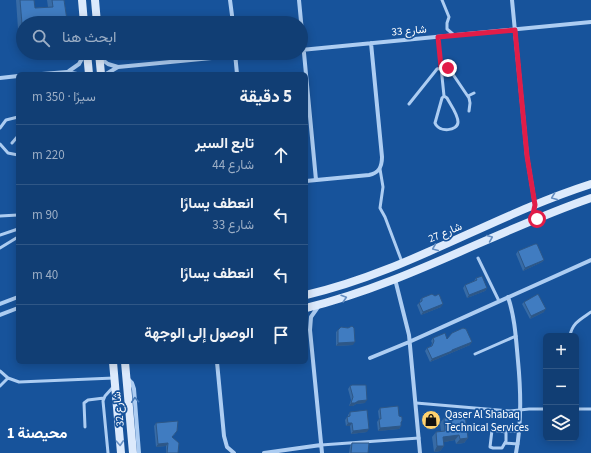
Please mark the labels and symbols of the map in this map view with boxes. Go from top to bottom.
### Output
street label: شارع 33 [391,21,428,40]
route end [439,59,457,77]
one-way arrow [551,193,558,201]
route start [528,210,546,228]
street label: شارع 27 [426,219,465,246]
one-way arrow [486,235,493,243]
one-way arrow [431,243,439,251]
one-way arrow [340,294,347,303]
street label: شارع 32 [109,390,128,427]
one-way arrow [131,397,140,403]
place label: Qaser Al Shabaq Technical Services [445,407,529,435]
shop icon: Qaser Al Shabaq Technical Services [420,409,442,431]
district label: محيصنة 1 [7,423,67,444]
one-way arrow [116,440,124,446]

